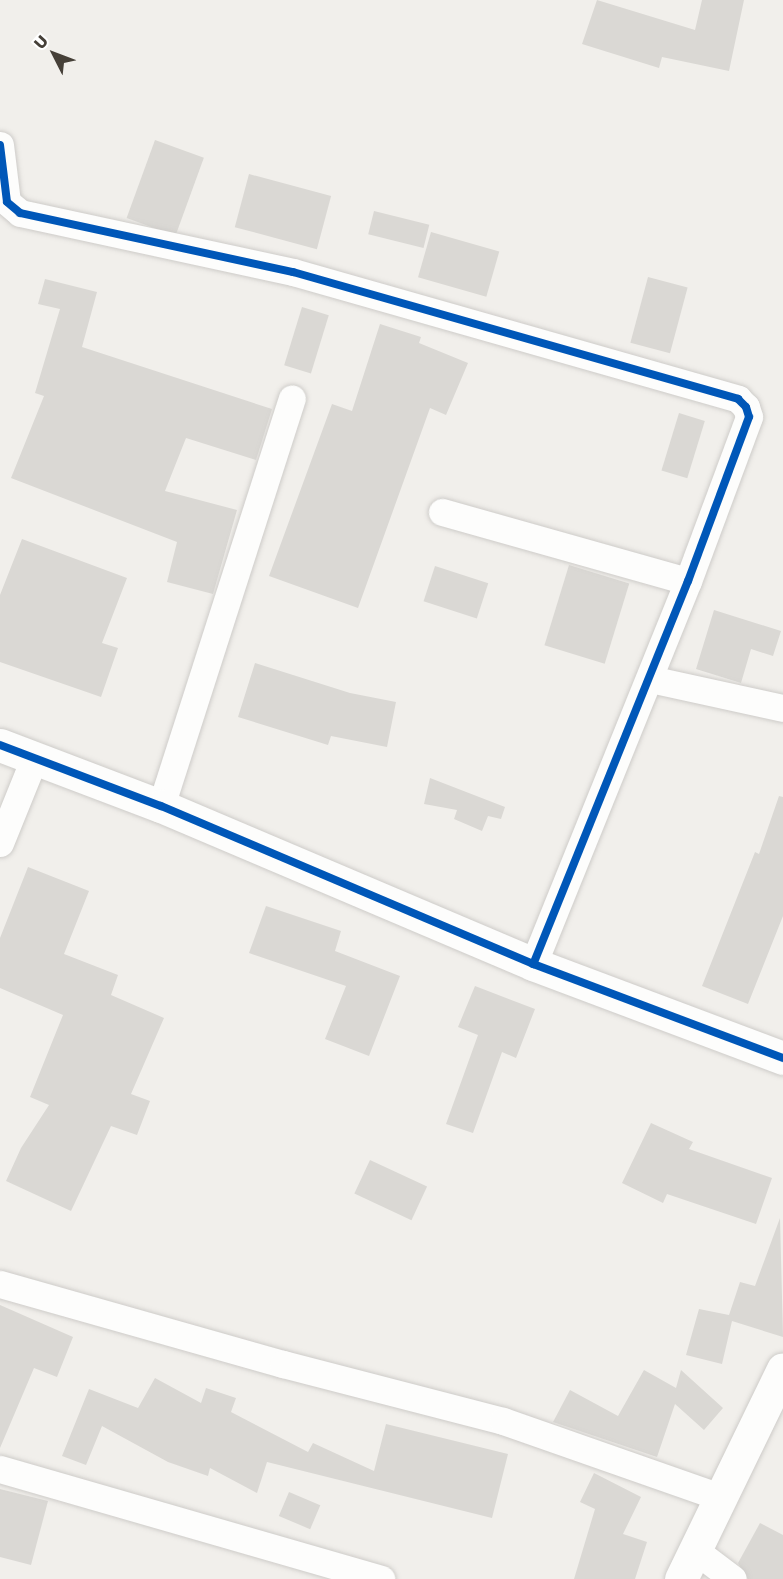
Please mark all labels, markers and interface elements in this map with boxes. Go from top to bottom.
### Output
north arrow [24,24,84,84]
text: U [29,31,52,53]

